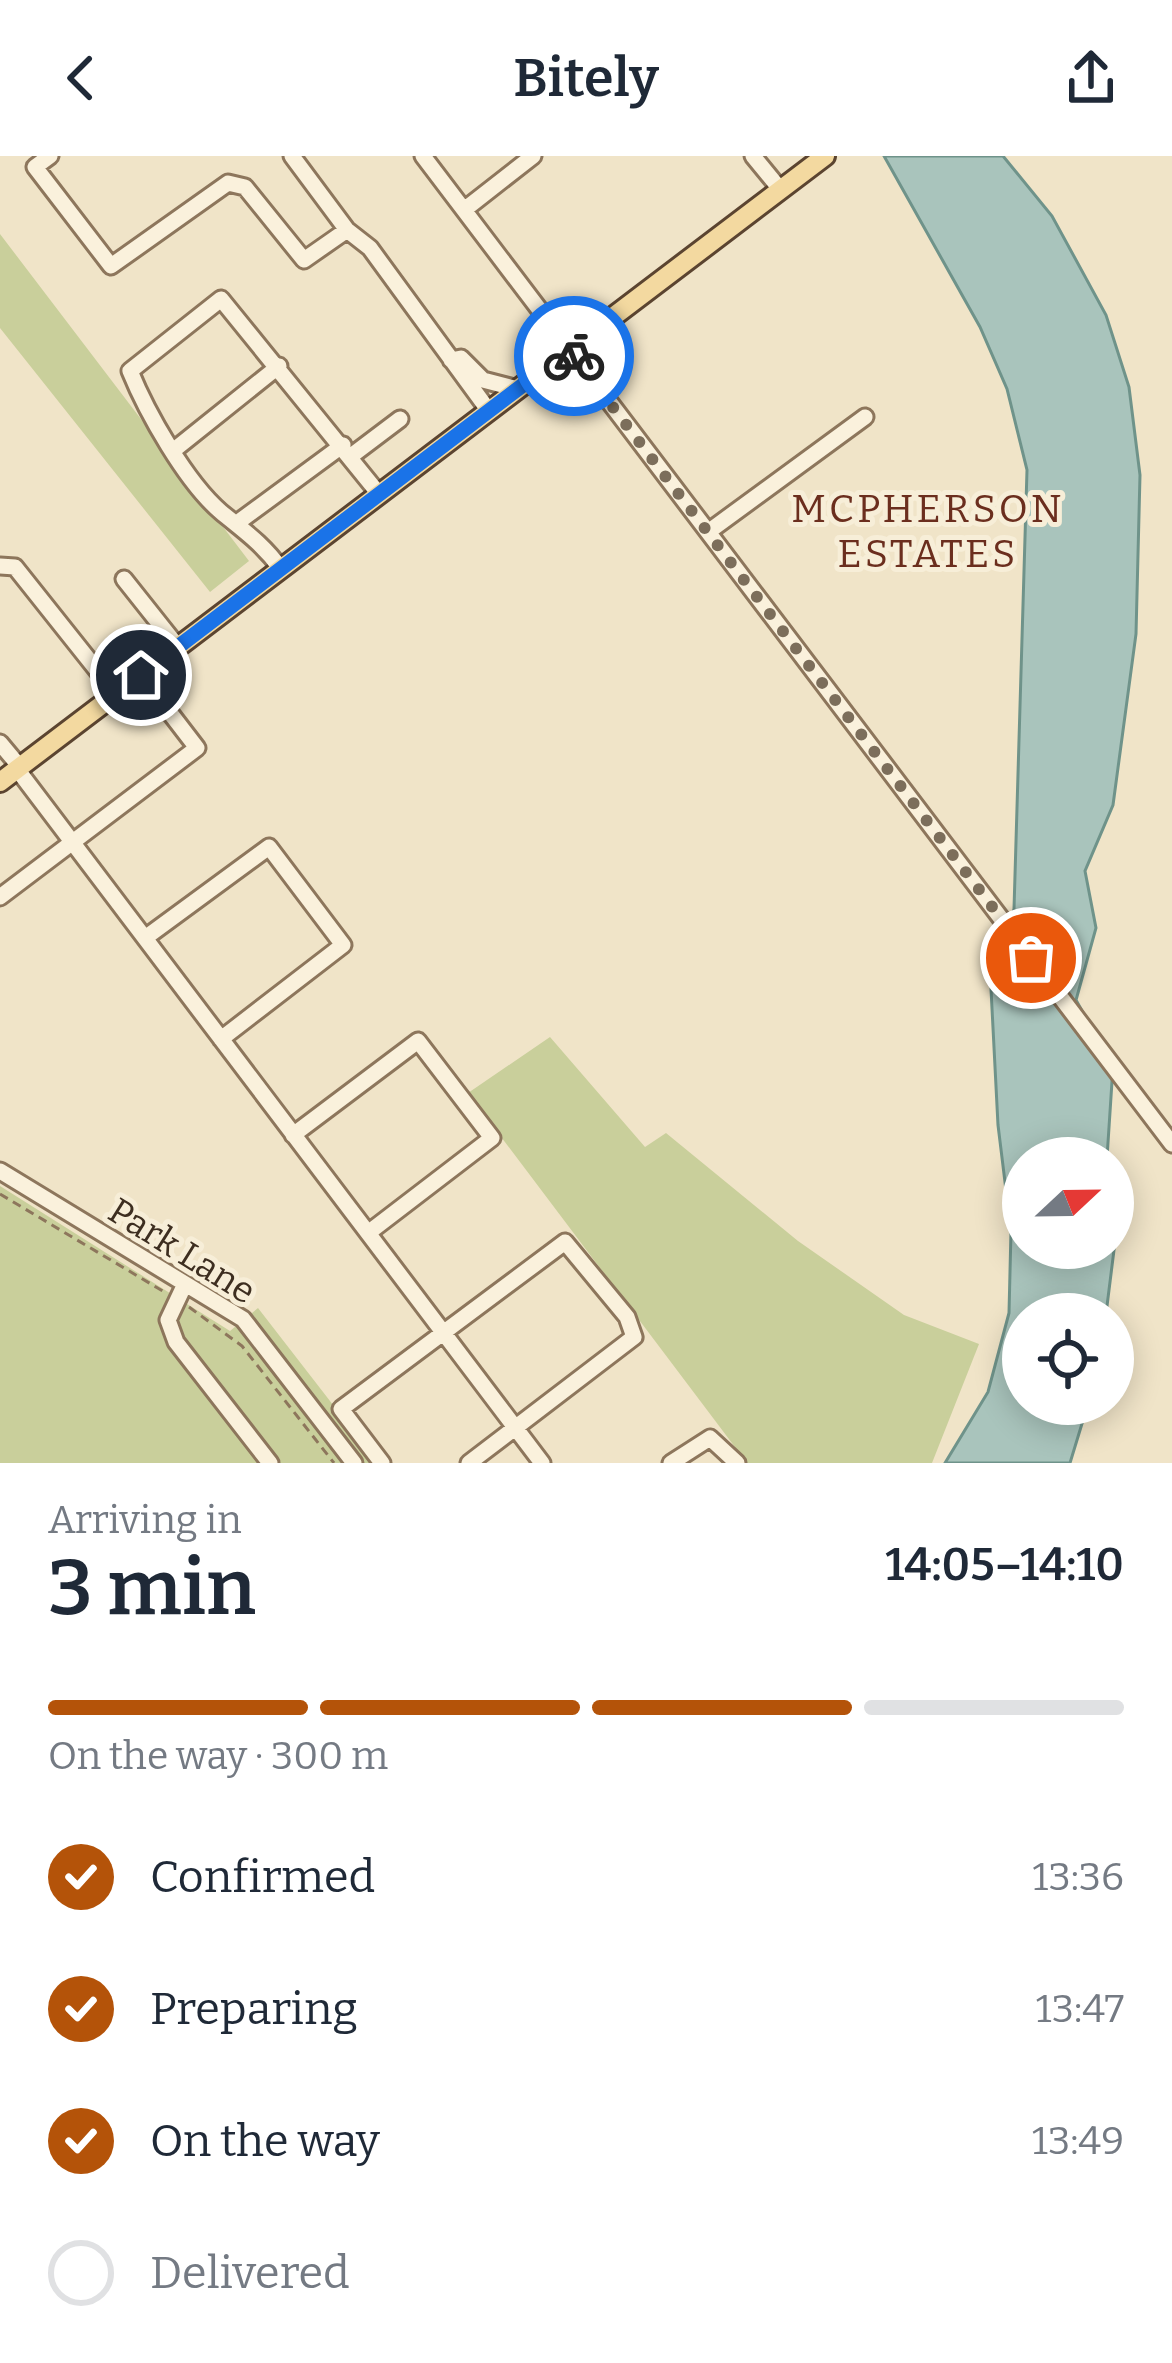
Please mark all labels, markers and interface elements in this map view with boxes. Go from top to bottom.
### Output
icon: back [48,45,114,111]
icon: share [1058,45,1124,111]
text: Bitely [513,46,659,110]
courier [514,296,634,416]
icon: bike [541,323,607,389]
district label: MCPHERSON ESTATES [791,486,1065,577]
pin [90,624,192,726]
icon: home [108,642,174,708]
pin [980,907,1082,1009]
icon: bag [998,925,1064,991]
north arrow [1002,1137,1134,1269]
map controls [1002,1137,1134,1425]
street label: Park Lane [100,1189,264,1313]
button: locate [1002,1293,1134,1425]
text: Arriving in [48,1497,242,1543]
text: 14:05–14:10 [885,1538,1124,1592]
text: 3 min [48,1541,256,1635]
text: On the way · 300 m [48,1733,388,1779]
icon: check [48,1844,114,1910]
text: Confirmed [150,1850,375,1904]
text: 13:36 [1033,1854,1124,1900]
icon: check [48,1976,114,2042]
text: Preparing [150,1982,358,2036]
text: 13:47 [1036,1986,1124,2032]
icon: check [48,2108,114,2174]
text: On the way [150,2114,380,2168]
text: 13:49 [1032,2118,1124,2164]
text: Delivered [150,2246,350,2300]

